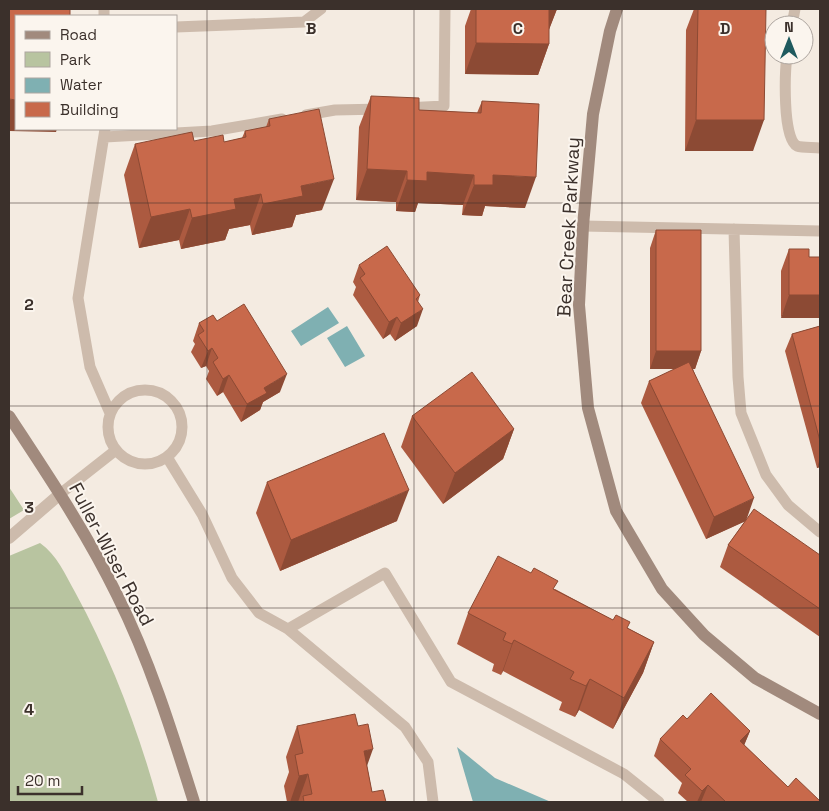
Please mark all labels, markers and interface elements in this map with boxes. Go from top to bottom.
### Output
legend [15,15,178,130]
north arrow [764,15,814,65]
text: B [306,18,316,39]
text: C [513,18,523,39]
text: D [720,18,730,39]
text: N [784,18,794,36]
text: Road [60,25,97,44]
text: Park [60,50,91,69]
text: Water [60,75,103,94]
text: Building [60,100,119,119]
street label: Bear Creek Parkway [551,136,586,318]
text: 2 [24,294,34,315]
street label: Fuller-Wiser Road [63,478,160,630]
text: 3 [24,497,34,518]
text: 4 [24,699,34,720]
scale bar [18,764,81,796]
text: 20 m [25,771,60,790]

